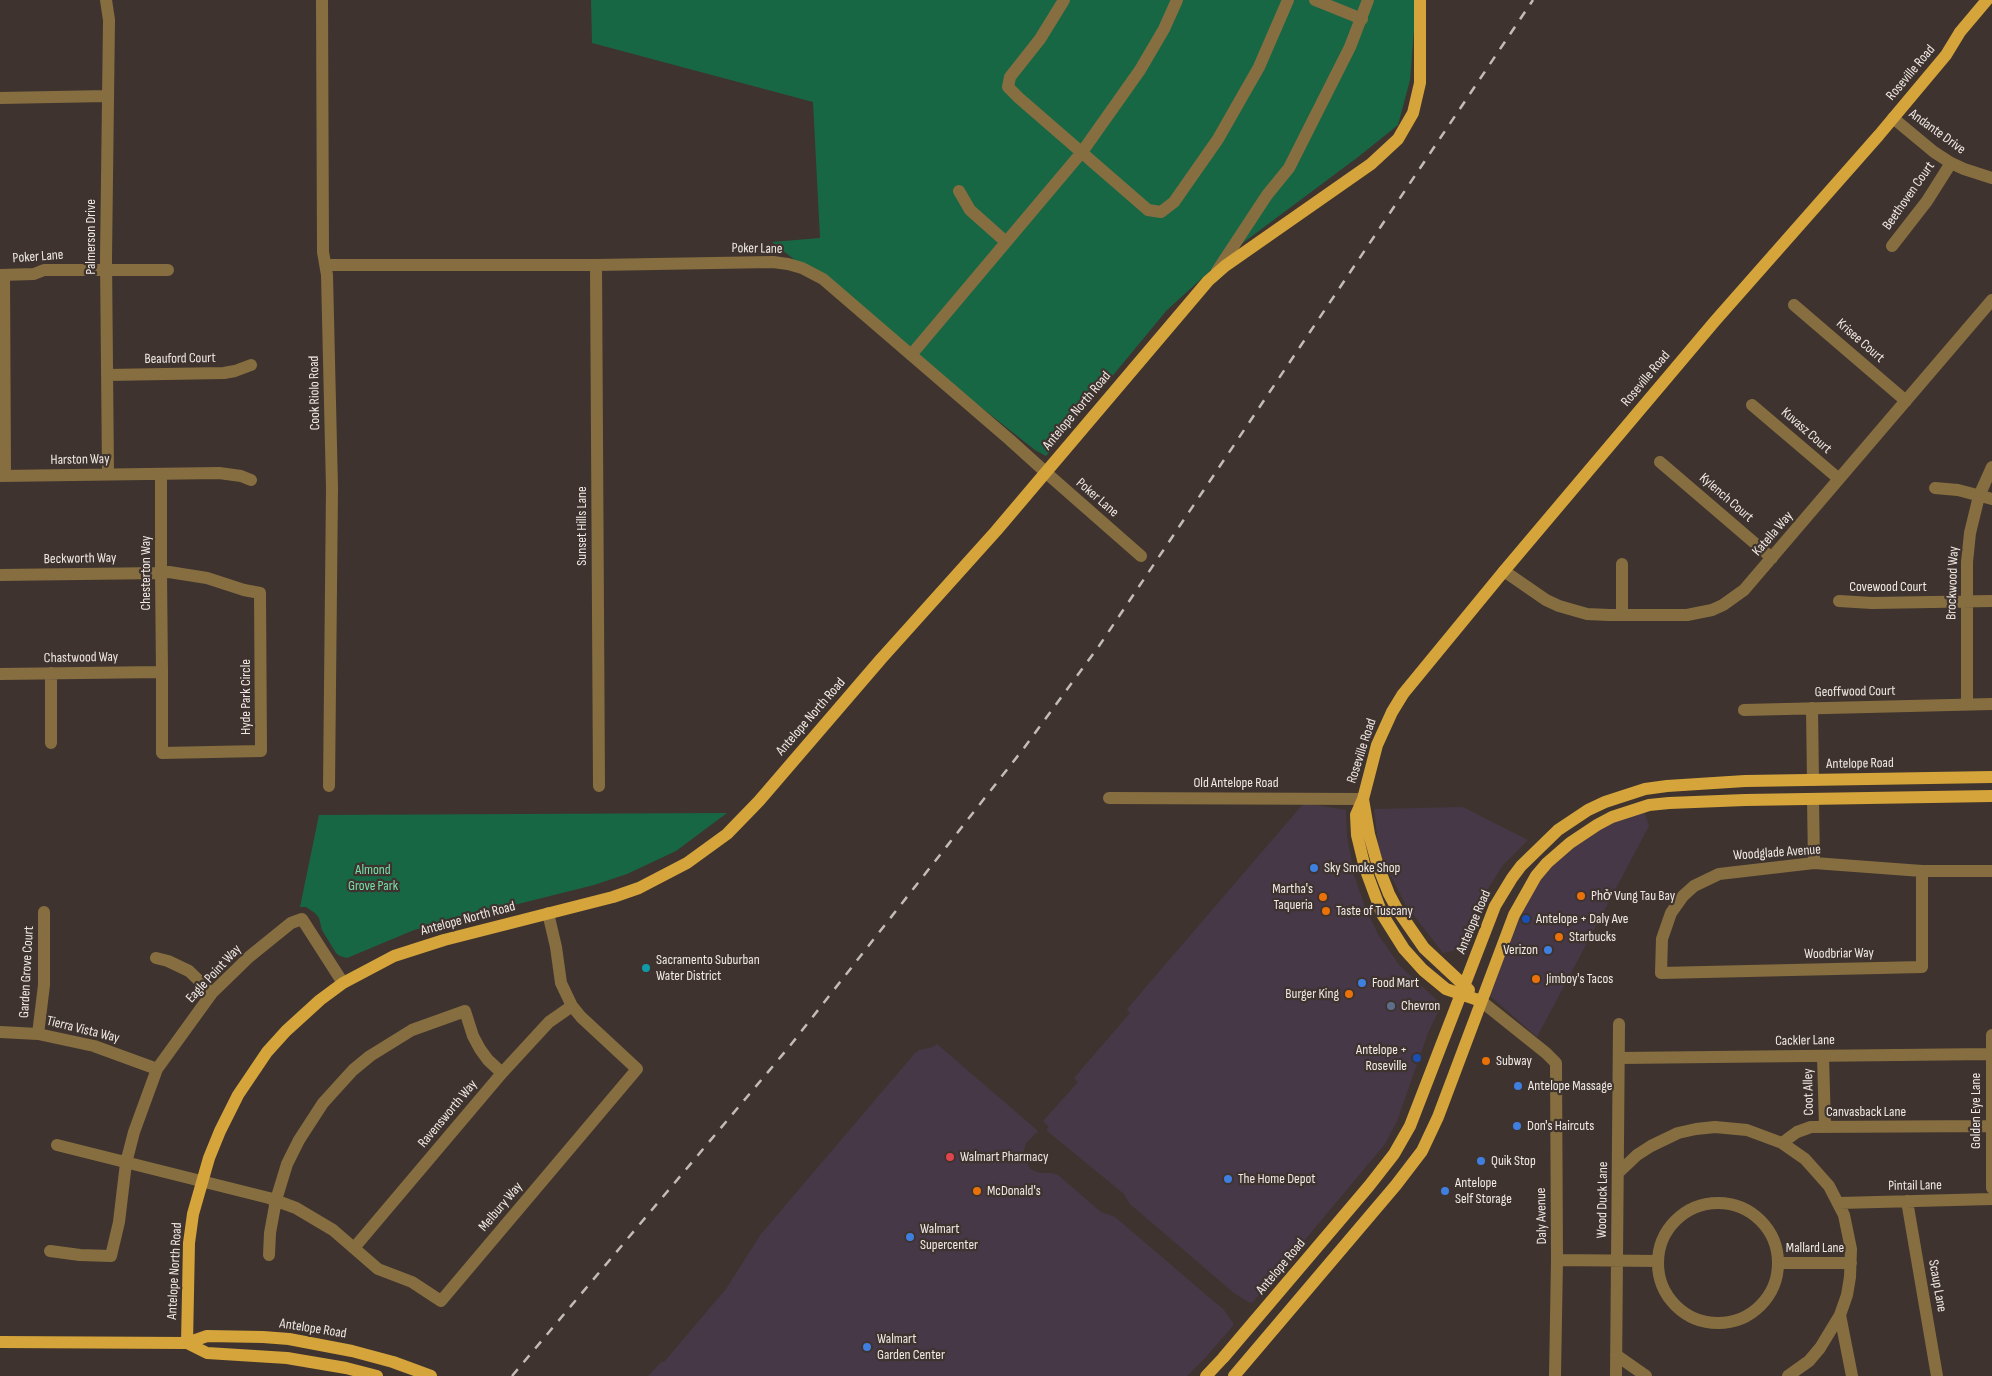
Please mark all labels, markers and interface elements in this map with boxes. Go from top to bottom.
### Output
street label: Roseville Road [1883,42,1939,104]
street label: Andante Drive [1905,106,1969,158]
street label: Beethoven Court [1879,159,1939,233]
street label: Palmerson Drive [83,199,99,275]
street label: Poker Lane [731,240,783,258]
street label: Poker Lane [12,247,64,267]
street label: Krisee Court [1833,316,1887,366]
street label: Roseville Road [1618,348,1674,410]
street label: Beauford Court [144,350,216,368]
street label: Cook Riolo Road [306,356,324,430]
street label: Antelope North Road [1039,368,1115,454]
street label: Kuvasz Court [1777,404,1835,458]
street label: Harston Way [50,451,110,469]
street label: Kylench Court [1696,470,1756,526]
street label: Poker Lane [1072,475,1122,521]
street label: Sunset Hills Lane [574,486,590,566]
street label: Katella Way [1749,508,1797,560]
street label: Chesterton Way [138,535,154,611]
street label: Brockwood Way [1943,546,1963,620]
street label: Beckworth Way [44,550,116,568]
street label: Covewood Court [1849,579,1927,595]
street label: Chastwood Way [44,649,118,667]
street label: Hyde Park Circle [238,659,254,735]
street label: Antelope North Road [773,675,849,759]
street label: Geoffwood Court [1815,683,1895,701]
street label: Roseville Road [1344,717,1380,785]
street label: Antelope Road [1826,755,1894,773]
street label: Old Antelope Road [1193,775,1279,791]
street label: Woodglade Avenue [1733,842,1821,864]
place label: Sky Smoke Shop [1324,860,1400,876]
park label: Almond Grove Park [348,862,398,894]
marker: Sky Smoke Shop [1308,862,1320,874]
place label: Martha's Taqueria [1272,881,1313,914]
street label: Antelope Road [1453,888,1495,956]
place label: Phở Vung Tau Bay [1591,888,1675,904]
marker: Phở Vung Tau Bay [1575,890,1587,902]
marker: Martha's Taqueria [1317,891,1329,903]
street label: Antelope North Road [419,898,517,940]
place label: Taste of Tuscany [1336,903,1413,919]
marker: Taste of Tuscany [1320,905,1332,917]
place label: Antelope + Daly Ave [1536,911,1628,927]
marker: Antelope + Daly Ave [1520,913,1532,925]
street label: Garden Grove Court [16,926,38,1018]
place label: Starbucks [1569,929,1616,945]
marker: Starbucks [1553,931,1565,943]
street label: Eagle Point Way [183,941,245,1007]
place label: Verizon [1503,942,1538,958]
marker: Verizon [1542,944,1554,956]
street label: Woodbriar Way [1804,945,1874,963]
place label: Sacramento Suburban Water District [656,952,760,984]
marker: Sacramento Suburban Water District [640,962,652,974]
place label: Jimboy's Tacos [1546,971,1613,987]
marker: Jimboy's Tacos [1530,973,1542,985]
place label: Food Mart [1372,975,1419,991]
marker: Food Mart [1356,977,1368,989]
place label: Burger King [1285,986,1339,1002]
marker: Burger King [1343,988,1355,1000]
place label: Chevron [1401,998,1440,1014]
marker: Chevron [1385,1000,1397,1012]
street label: Tierra Vista Way [45,1013,121,1047]
street label: Cackler Lane [1775,1032,1835,1050]
place label: Antelope + Roseville [1356,1042,1407,1074]
marker: Antelope + Roseville [1411,1052,1423,1064]
place label: Subway [1496,1053,1532,1069]
marker: Subway [1480,1055,1492,1067]
street label: Coot Alley [1800,1068,1818,1116]
street label: Golden Eye Lane [1968,1073,1984,1149]
street label: Ravensworth Way [415,1077,481,1151]
place label: Antelope Massage [1528,1078,1612,1094]
marker: Antelope Massage [1512,1080,1524,1092]
street label: Canvasback Lane [1826,1104,1906,1120]
place label: Don's Haircuts [1527,1118,1594,1134]
marker: Don's Haircuts [1511,1120,1523,1132]
place label: Walmart Pharmacy [960,1149,1048,1165]
marker: Walmart Pharmacy [944,1151,956,1163]
place label: Quik Stop [1491,1153,1536,1169]
marker: Quik Stop [1475,1155,1487,1167]
street label: Wood Duck Lane [1594,1162,1612,1238]
place label: The Home Depot [1238,1171,1316,1187]
marker: The Home Depot [1222,1173,1234,1185]
place label: Antelope Self Storage [1455,1175,1512,1208]
street label: Pintail Lane [1888,1177,1942,1195]
street label: Melbury Way [475,1179,527,1235]
place label: McDonald's [987,1183,1041,1199]
marker: McDonald's [971,1185,983,1197]
marker: Antelope Self Storage [1439,1185,1451,1197]
street label: Daly Avenue [1533,1188,1551,1244]
place label: Walmart Supercenter [920,1221,978,1254]
street label: Antelope North Road [164,1222,186,1320]
marker: Walmart Supercenter [904,1231,916,1243]
street label: Antelope Road [1253,1236,1309,1298]
street label: Mallard Lane [1786,1240,1844,1256]
street label: Scaup Lane [1924,1259,1950,1313]
street label: Antelope Road [278,1315,348,1343]
place label: Walmart Garden Center [877,1331,945,1364]
marker: Walmart Garden Center [861,1341,873,1353]

